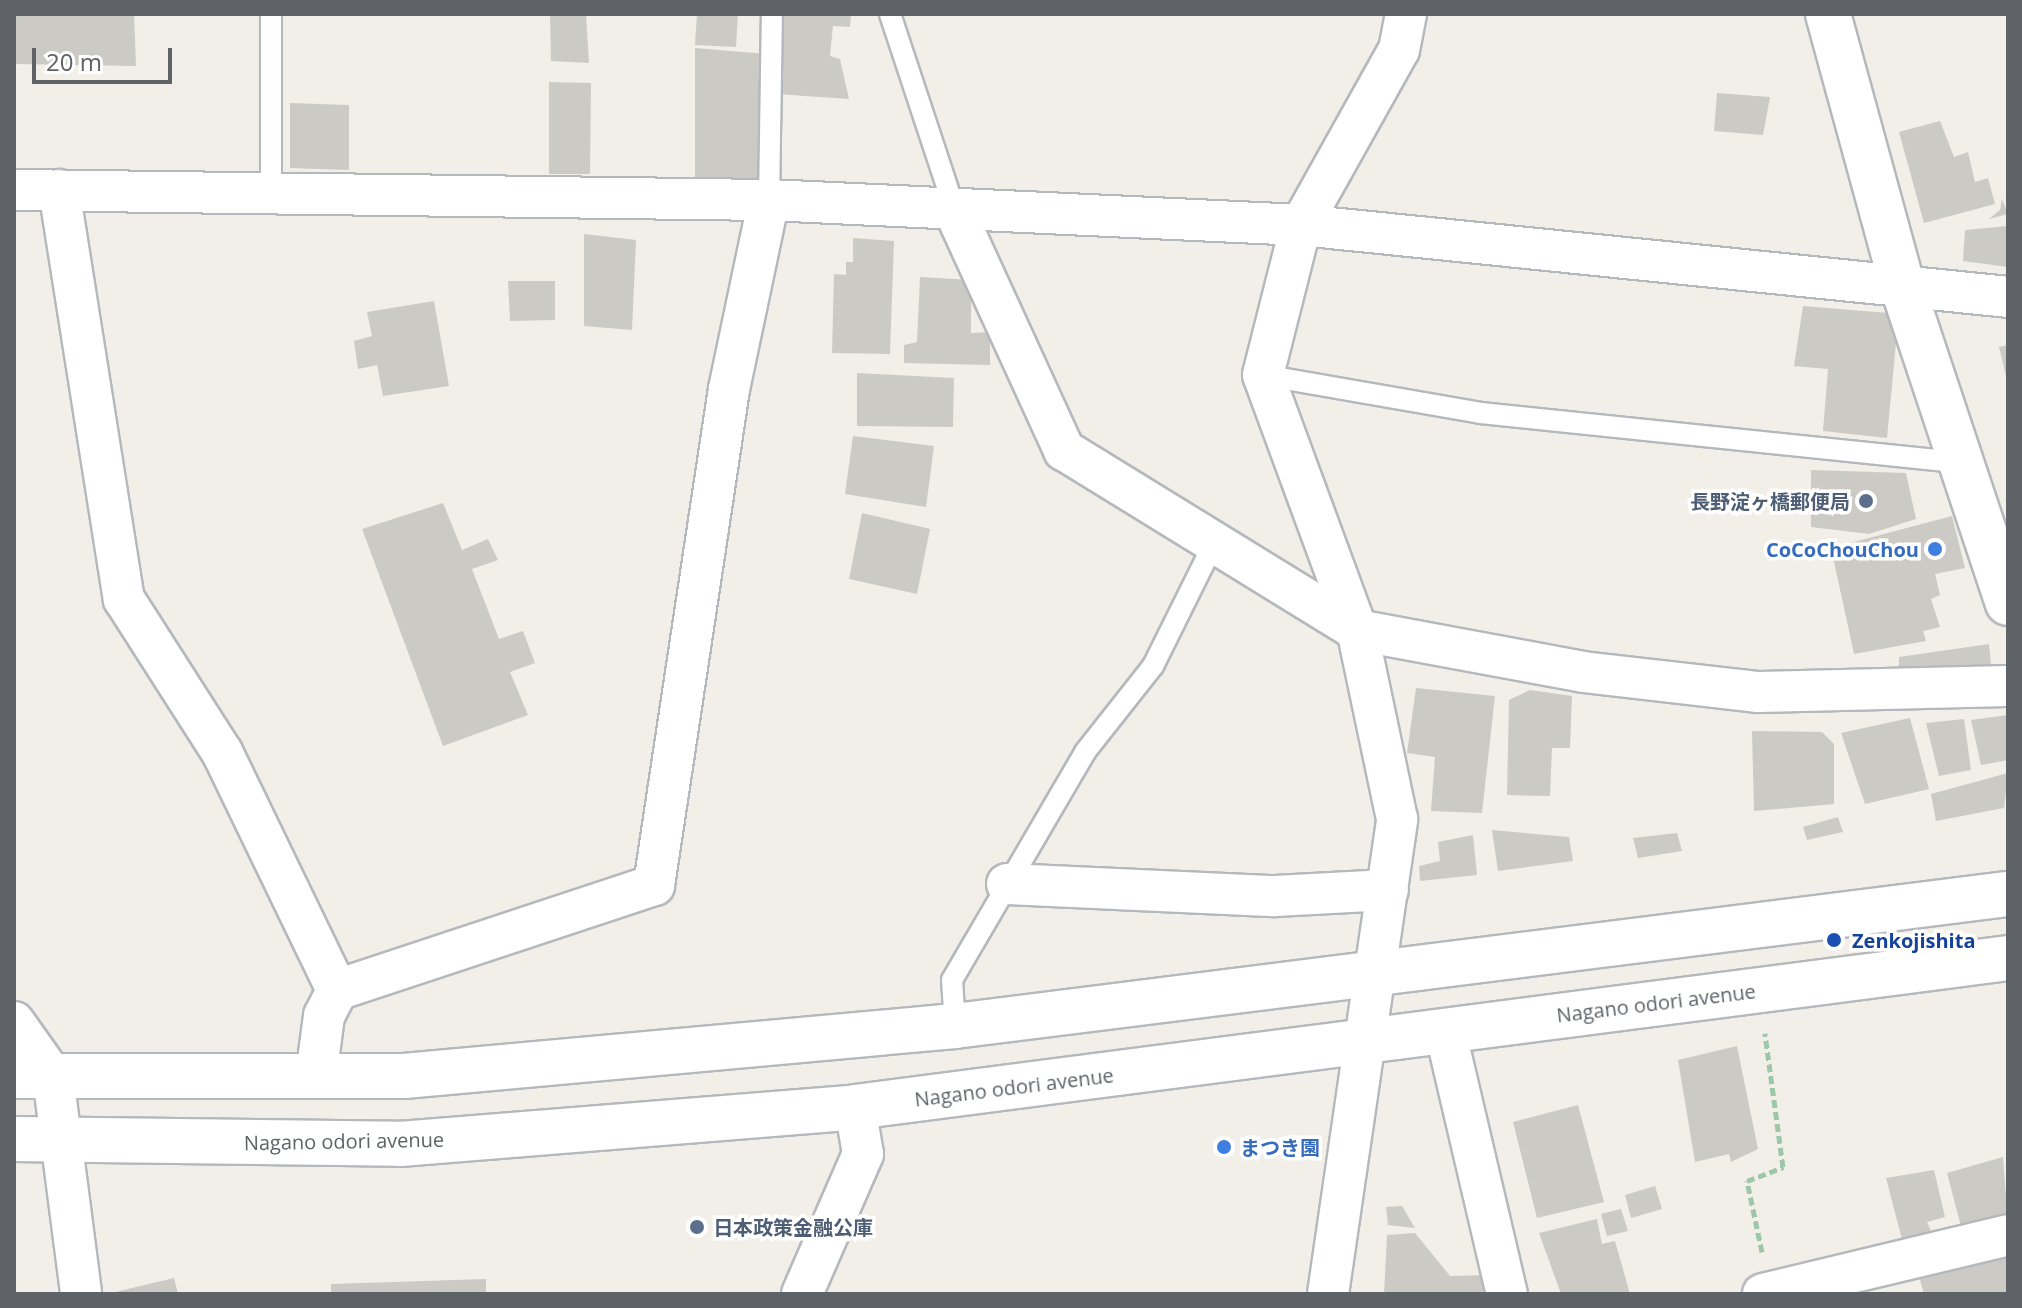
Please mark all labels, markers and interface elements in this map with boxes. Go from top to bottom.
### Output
scale bar [36,32,176,82]
text: 20 m [46,45,102,78]
place label: 長野淀ヶ橋郵便局 [1690,489,1850,513]
marker: 長野淀ヶ橋郵便局 [1857,492,1875,510]
place label: CoCoChouChou [1766,537,1919,561]
marker: CoCoChouChou [1926,540,1944,558]
place label: Zenkojishita [1852,928,1975,952]
marker: Zenkojishita [1823,929,1845,951]
street label: Nagano odori avenue [1555,979,1757,1027]
street label: Nagano odori avenue [913,1063,1115,1111]
street label: Nagano odori avenue [244,1127,444,1155]
place label: まつき園 [1240,1135,1320,1159]
marker: まつき園 [1215,1138,1233,1156]
place label: 日本政策金融公庫 [713,1215,873,1239]
marker: 日本政策金融公庫 [688,1218,706,1236]

